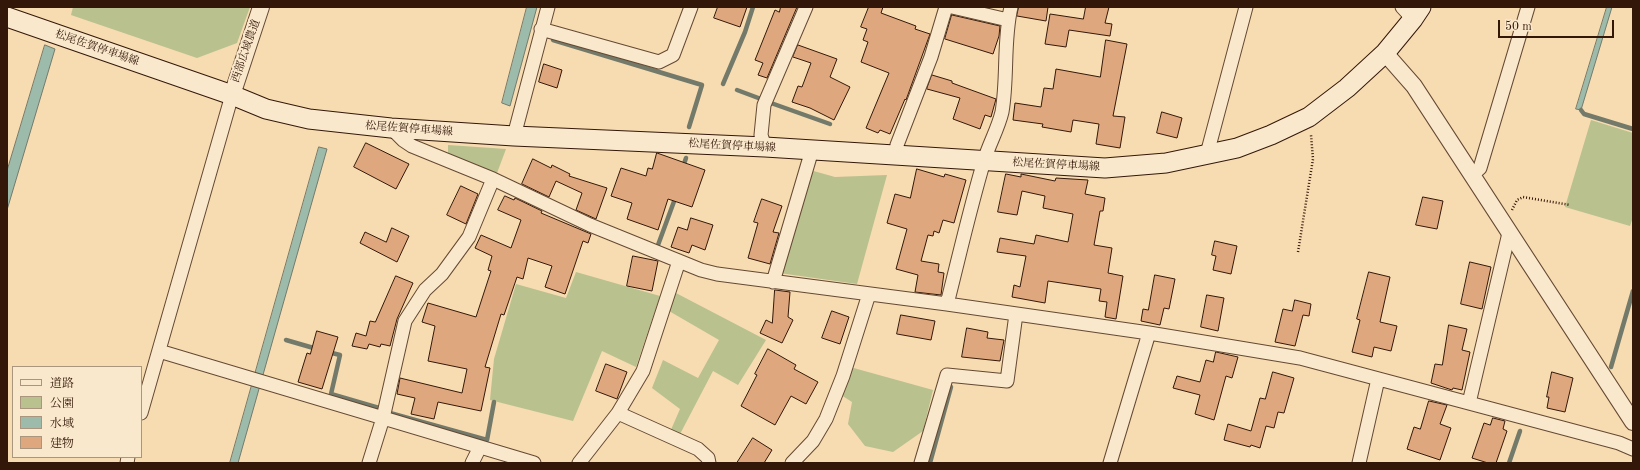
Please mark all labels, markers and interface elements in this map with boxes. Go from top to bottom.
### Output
scale bar [1500,12,1616,38]
street label: 西部広域農道 [229,18,263,84]
text: 50 m [1505,21,1532,33]
street label: 松尾佐賀停車場線 [53,27,141,69]
street label: 松尾佐賀停車場線 [365,119,453,139]
street label: 松尾佐賀停車場線 [688,137,776,155]
street label: 松尾佐賀停車場線 [1012,156,1100,174]
legend [12,366,142,458]
text: 道路 [50,378,74,390]
text: 公園 [50,398,74,410]
text: 水域 [50,418,74,430]
text: 建物 [50,438,74,450]

